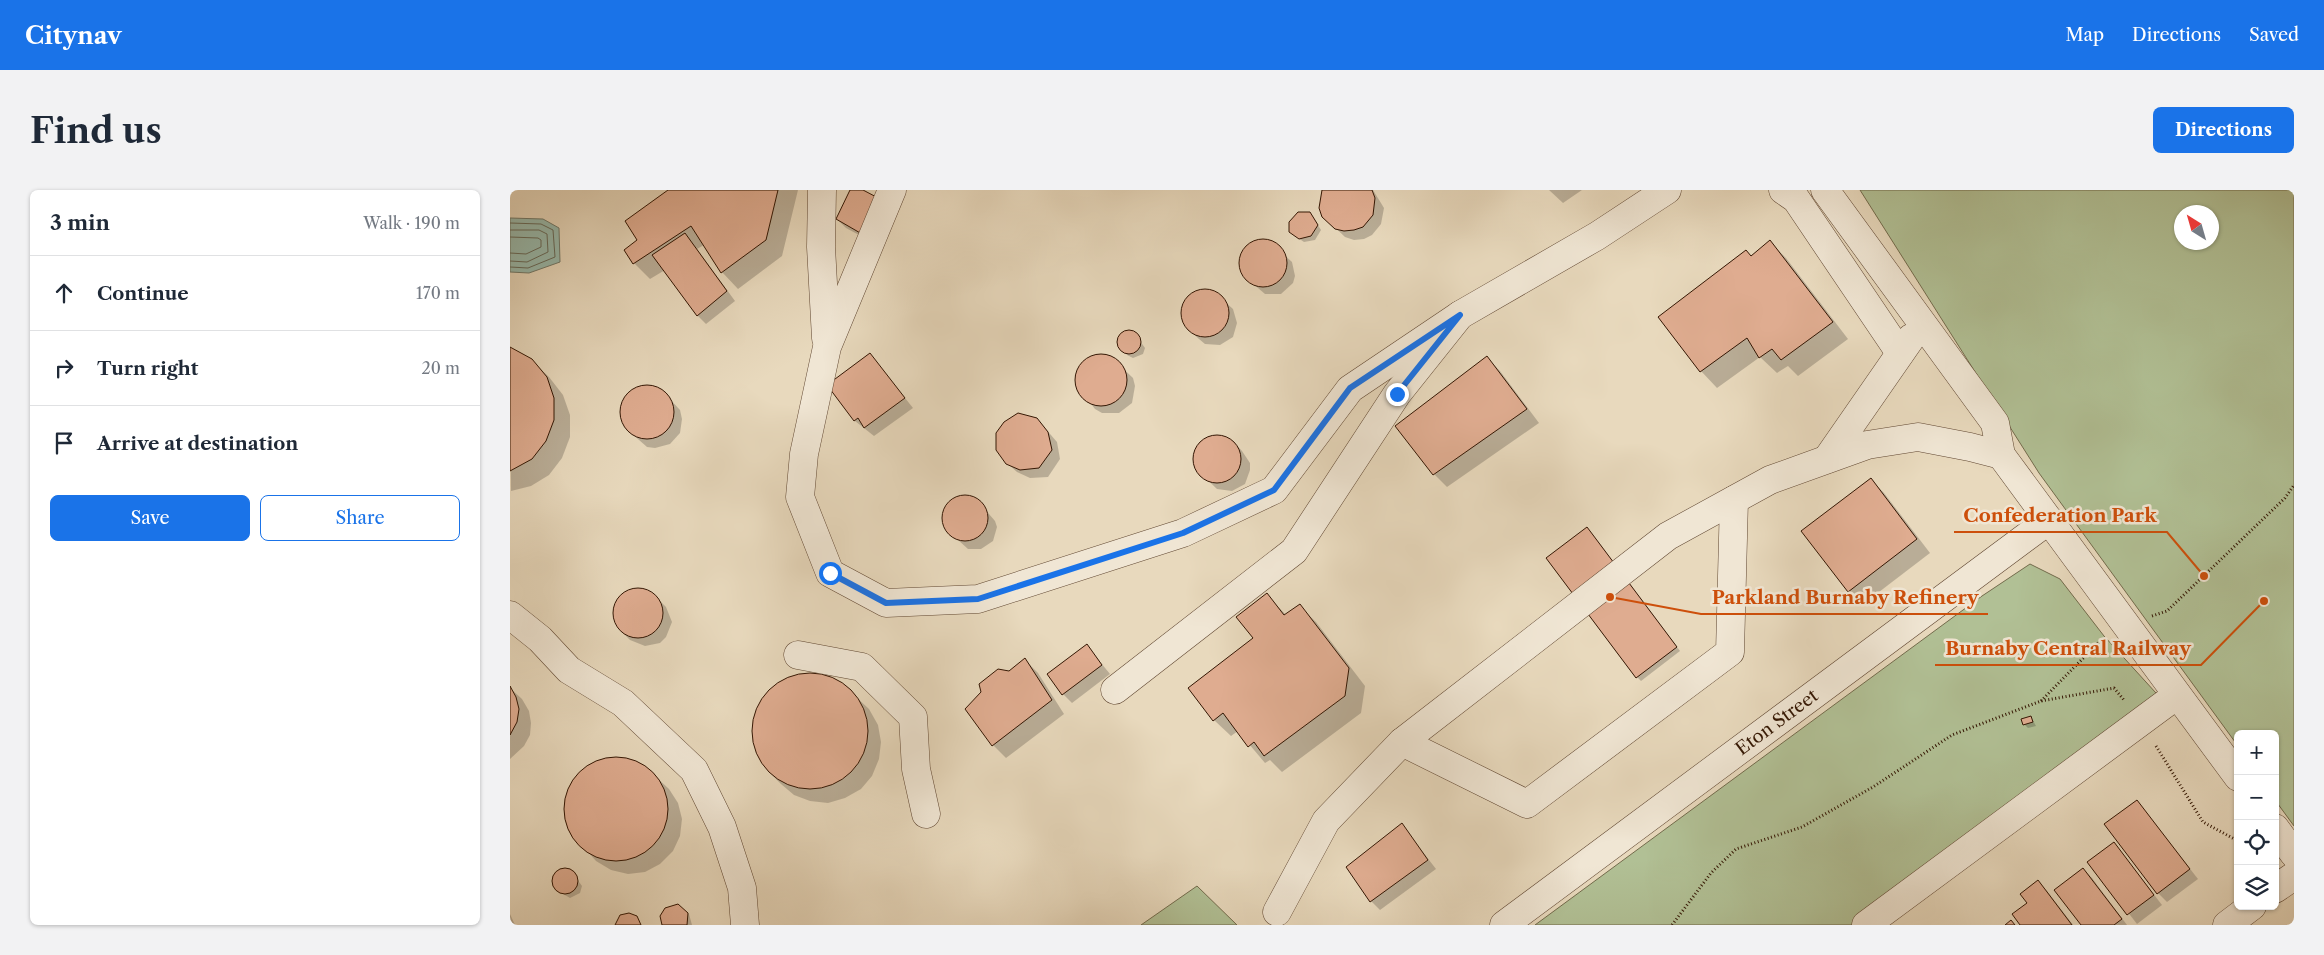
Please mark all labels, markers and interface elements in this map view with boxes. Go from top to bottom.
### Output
text: Citynav [25,21,122,50]
text: Map [2065,24,2104,46]
text: Directions [2132,24,2221,46]
text: Saved [2249,24,2299,46]
button: Directions [2153,107,2294,153]
text: Find us [30,109,162,152]
north arrow [2174,205,2219,250]
text: 3 min [50,210,110,235]
text: Walk · 190 m [363,213,460,233]
icon: ahead [50,279,78,307]
text: Continue [97,282,189,305]
text: 170 m [416,283,460,303]
icon: right [50,354,78,382]
text: Turn right [97,357,198,380]
text: 20 m [421,358,460,378]
route end [1386,383,1409,406]
icon: arrive [50,429,78,457]
text: Arrive at destination [97,432,298,455]
button: Save [50,495,250,541]
button: Share [260,495,460,541]
callout: Confederation Park [1954,498,2167,532]
text: Confederation Park [1963,504,2157,527]
route start [819,562,842,585]
callout: Parkland Burnaby Refinery [1701,580,1988,614]
text: Parkland Burnaby Refinery [1712,586,1980,609]
callout: Burnaby Central Railway [1935,631,2201,665]
text: Burnaby Central Railway [1945,637,2192,660]
street label: Eton Street [1731,684,1823,760]
map controls [2234,730,2279,910]
button: + [2234,730,2279,775]
button: − [2234,775,2279,820]
button: locate [2234,820,2279,865]
button: layers [2234,865,2279,910]

